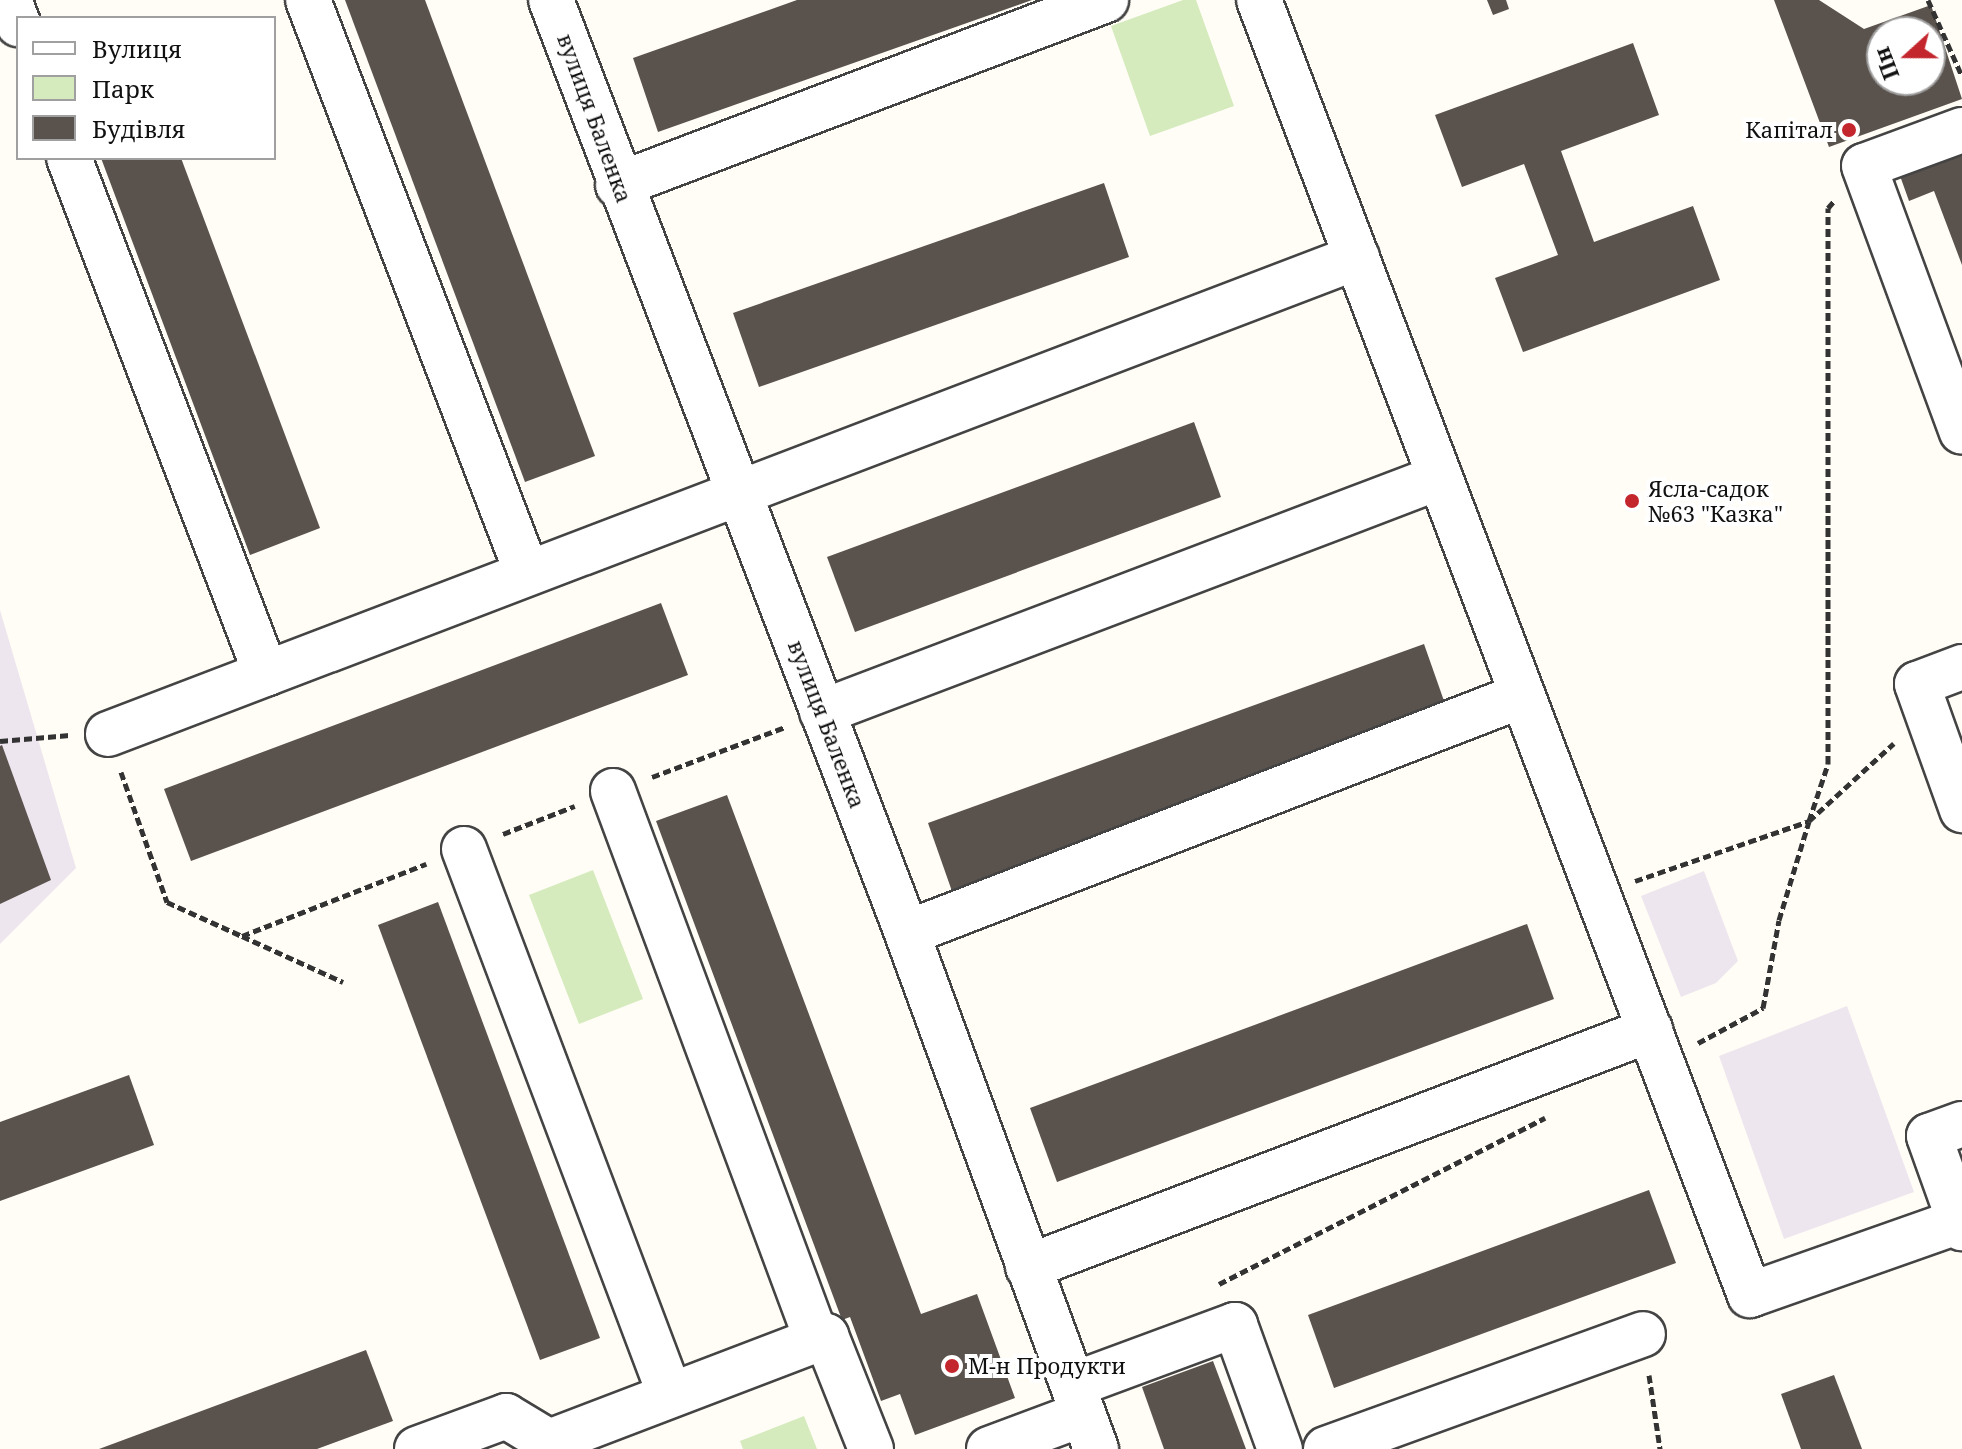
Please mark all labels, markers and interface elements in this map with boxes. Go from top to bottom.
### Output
legend [16,16,276,160]
north arrow [1866,16,1946,96]
street label: вулиця Баленка [552,30,638,206]
text: Вулиця [92,32,182,65]
text: Пн [1866,43,1905,84]
text: Парк [92,72,154,105]
text: Будівля [92,112,186,145]
place label: Капітал [1745,117,1833,143]
marker: Капітал [1840,121,1858,139]
place label: Ясла-садок №63 "Казка" [1648,475,1783,526]
marker: Ясла-садок №63 "Казка" [1623,492,1641,510]
street label: вулиця Баленка [783,636,871,812]
place label: М-н Продукти [968,1353,1126,1379]
marker: М-н Продукти [943,1357,961,1375]

